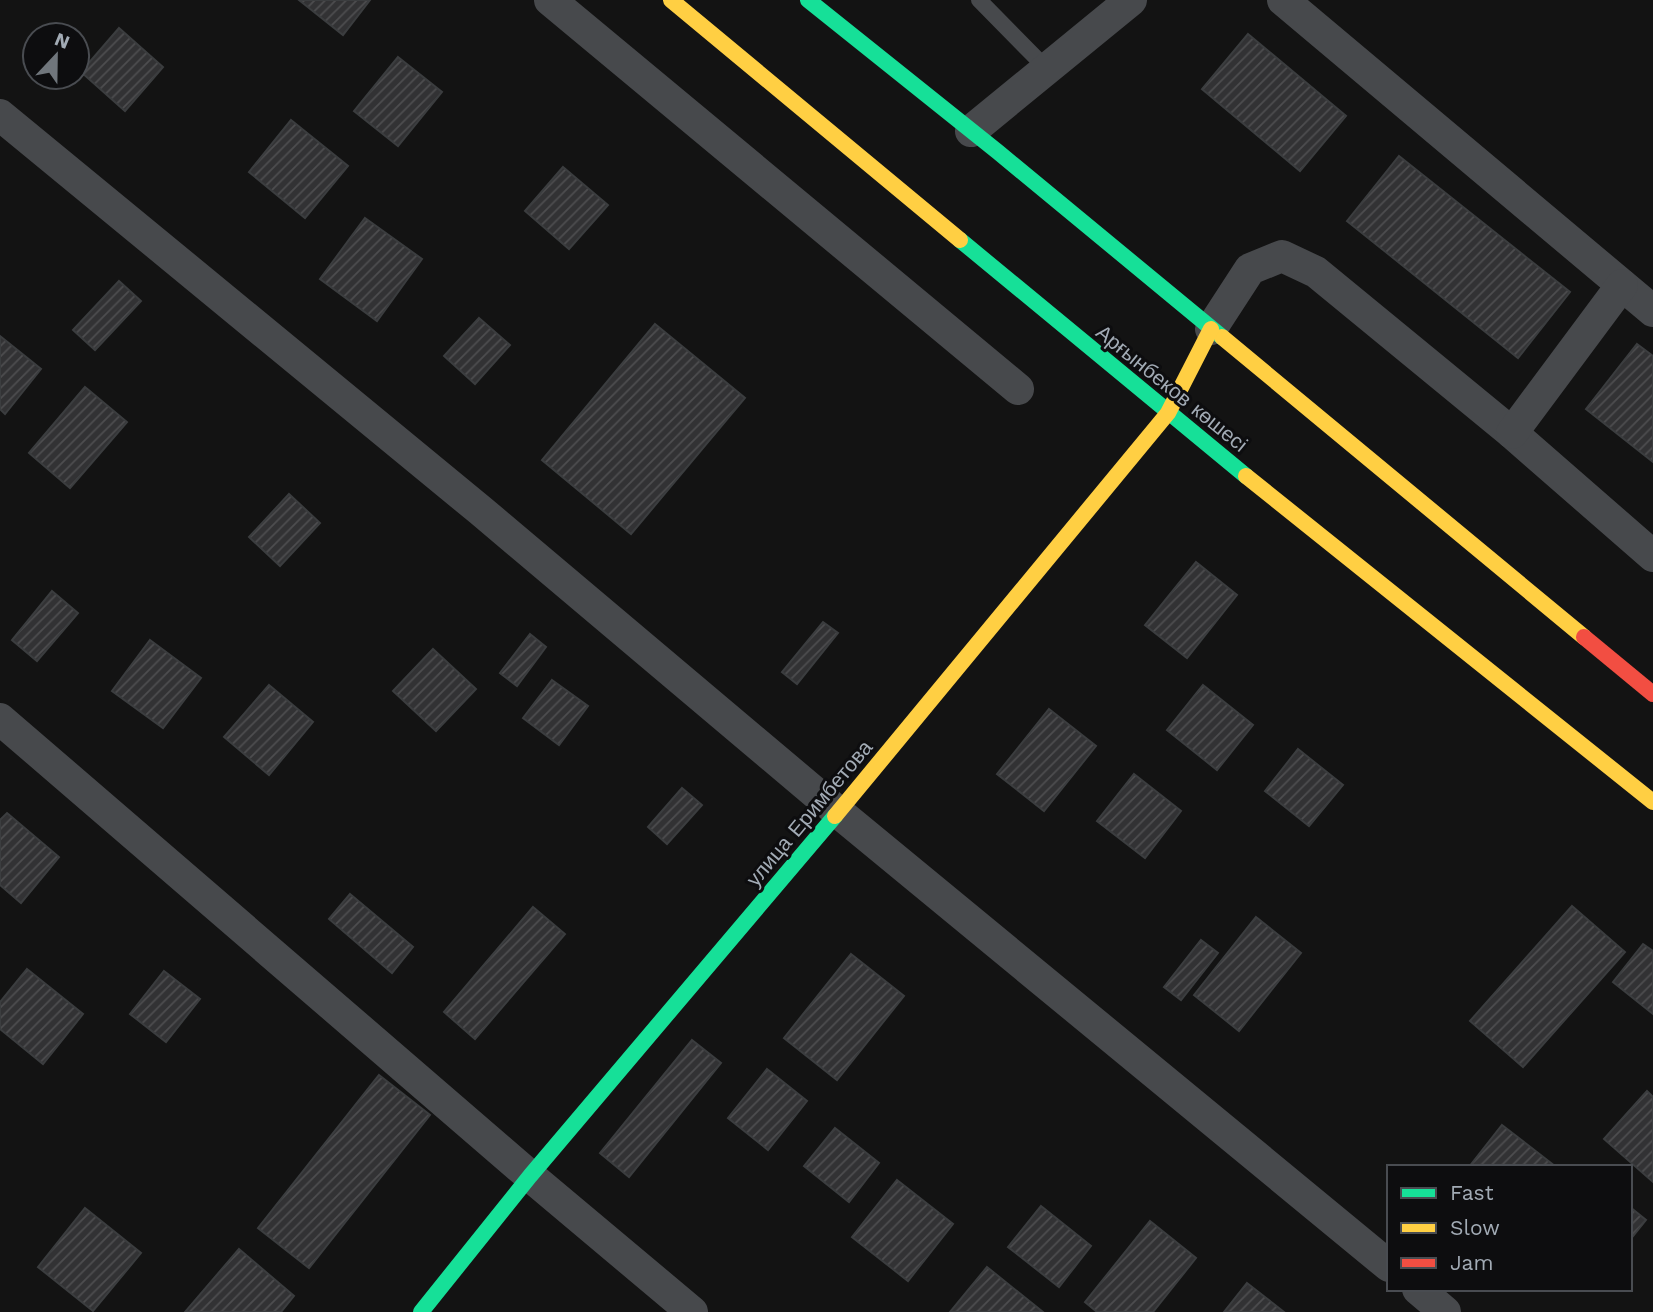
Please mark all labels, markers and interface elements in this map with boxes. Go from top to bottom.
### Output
north arrow [21,21,91,91]
text: N [51,27,73,54]
street label: Арғынбеков көшесі [1091,319,1253,457]
street label: улица Еримбетова [741,735,878,891]
legend [1387,1165,1632,1291]
text: Fast [1450,1180,1494,1205]
text: Slow [1450,1215,1500,1240]
text: Jam [1450,1250,1493,1275]

